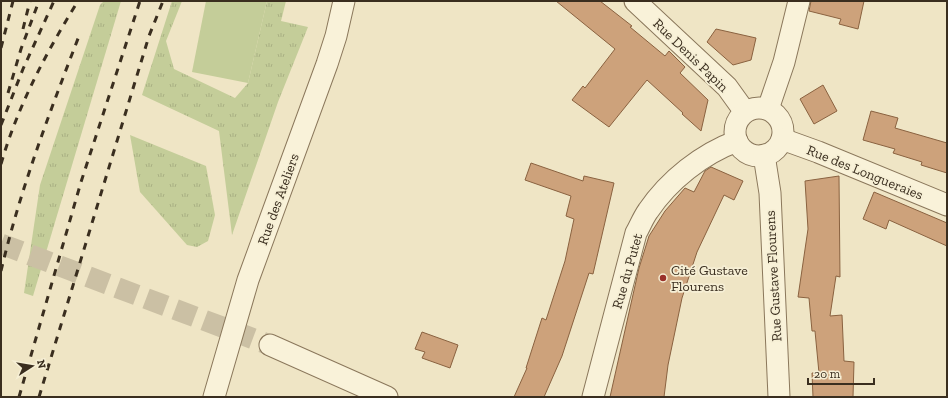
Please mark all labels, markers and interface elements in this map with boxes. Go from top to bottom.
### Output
street label: Rue Denis Papin [649,15,732,96]
street label: Rue des Longueraies [804,141,926,204]
street label: Rue des Ateliers [254,151,303,247]
street label: Rue Gustave Flourens [762,210,785,342]
street label: Rue du Putet [609,231,647,311]
place label: Cité Gustave Flourens [671,262,748,295]
marker: Cité Gustave Flourens [658,273,668,283]
north arrow [12,346,52,386]
text: N [34,359,49,370]
scale bar [808,360,874,386]
text: 20 m [814,367,841,381]

